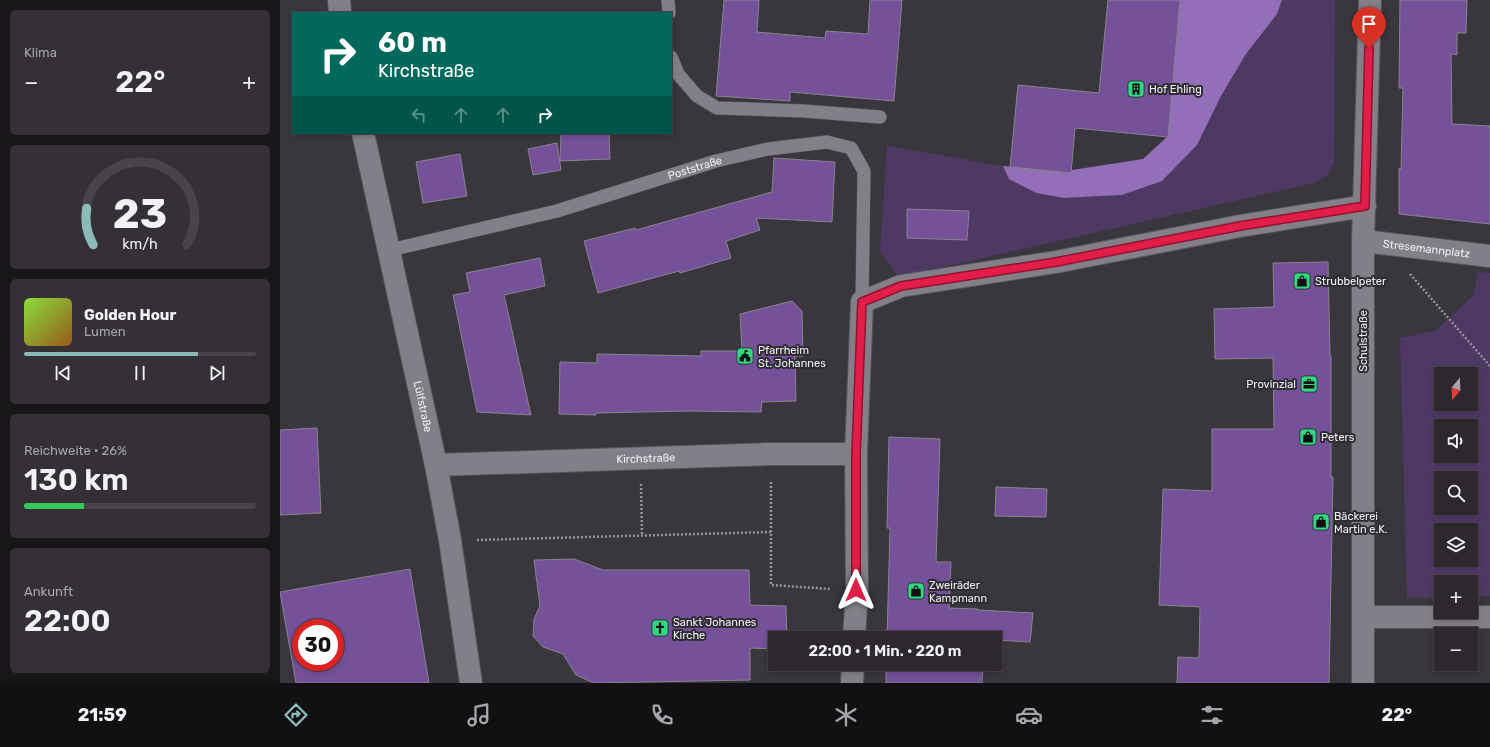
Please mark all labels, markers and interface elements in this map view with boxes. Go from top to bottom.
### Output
pin [1352,7.0,1386,48]
icon: arrive [1358,13,1380,35]
text: 60 m [378,26,447,59]
icon: right [312,28,364,80]
text: Klima [24,45,57,60]
text: Kirchstraße [378,60,474,82]
text: 22° [115,64,165,100]
text: − [24,69,38,96]
text: + [242,69,256,96]
building icon: Hof Ehling [1126,79,1146,99]
place label: Hof Ehling [1149,83,1202,96]
icon: left [408,104,430,126]
icon: ahead [450,104,472,126]
icon: ahead [492,104,514,126]
icon: right [534,104,556,126]
street label: Poststraße [666,153,723,182]
text: 23 [113,189,167,238]
text: km/h [122,235,158,252]
street label: Stresemannplatz [1382,237,1471,260]
shop icon: Strubbelpeter [1292,271,1312,291]
place label: Strubbelpeter [1315,275,1387,288]
text: Golden Hour [84,306,176,324]
street label: Schulstraße [1357,310,1370,372]
text: Lumen [84,324,126,339]
place label: Pfarrheim St. Johannes [758,344,826,370]
public building icon: Pfarrheim St. Johannes [735,346,755,366]
icon: previous [52,362,74,384]
icon: pause [129,362,151,384]
icon: next [206,362,228,384]
north arrow [1434,367,1478,411]
map controls [1434,367,1478,671]
office icon: Provinzial [1299,374,1319,394]
place label: Provinzial [1246,378,1296,391]
street label: Lülfstraße [411,380,435,433]
button: sound [1434,419,1478,463]
shop icon: Peters [1298,427,1318,447]
place label: Peters [1321,431,1355,444]
text: Reichweite · 26% [24,443,127,458]
street label: Kirchstraße [616,451,676,466]
text: 130 km [24,462,129,498]
button: search [1434,471,1478,515]
place label: Bäckerei Martin e.K. [1334,510,1388,536]
shop icon: Bäckerei Martin e.K. [1311,512,1331,532]
button: layers [1434,523,1478,567]
position arrow [835,569,877,611]
button: + [1434,575,1478,619]
place label: Zweiräder Kampmann [929,579,987,605]
shop icon: Zweiräder Kampmann [906,581,926,601]
text: Ankunft [24,584,73,599]
text: 22:00 [24,603,111,639]
place label: Sankt Johannes Kirche [673,616,757,642]
church icon: Sankt Johannes Kirche [650,618,670,638]
speed limit sign: 30 [292,619,344,671]
button: − [1434,627,1478,671]
text: 22:00 · 1 Min. · 220 m [809,642,962,660]
icon: directions [282,701,310,729]
icon: music [465,701,493,729]
icon: phone [648,701,676,729]
icon: climate [832,701,860,729]
icon: car [1015,701,1043,729]
icon: filters [1198,701,1226,729]
text: 21:59 [78,704,127,726]
text: 22° [1381,704,1412,726]

